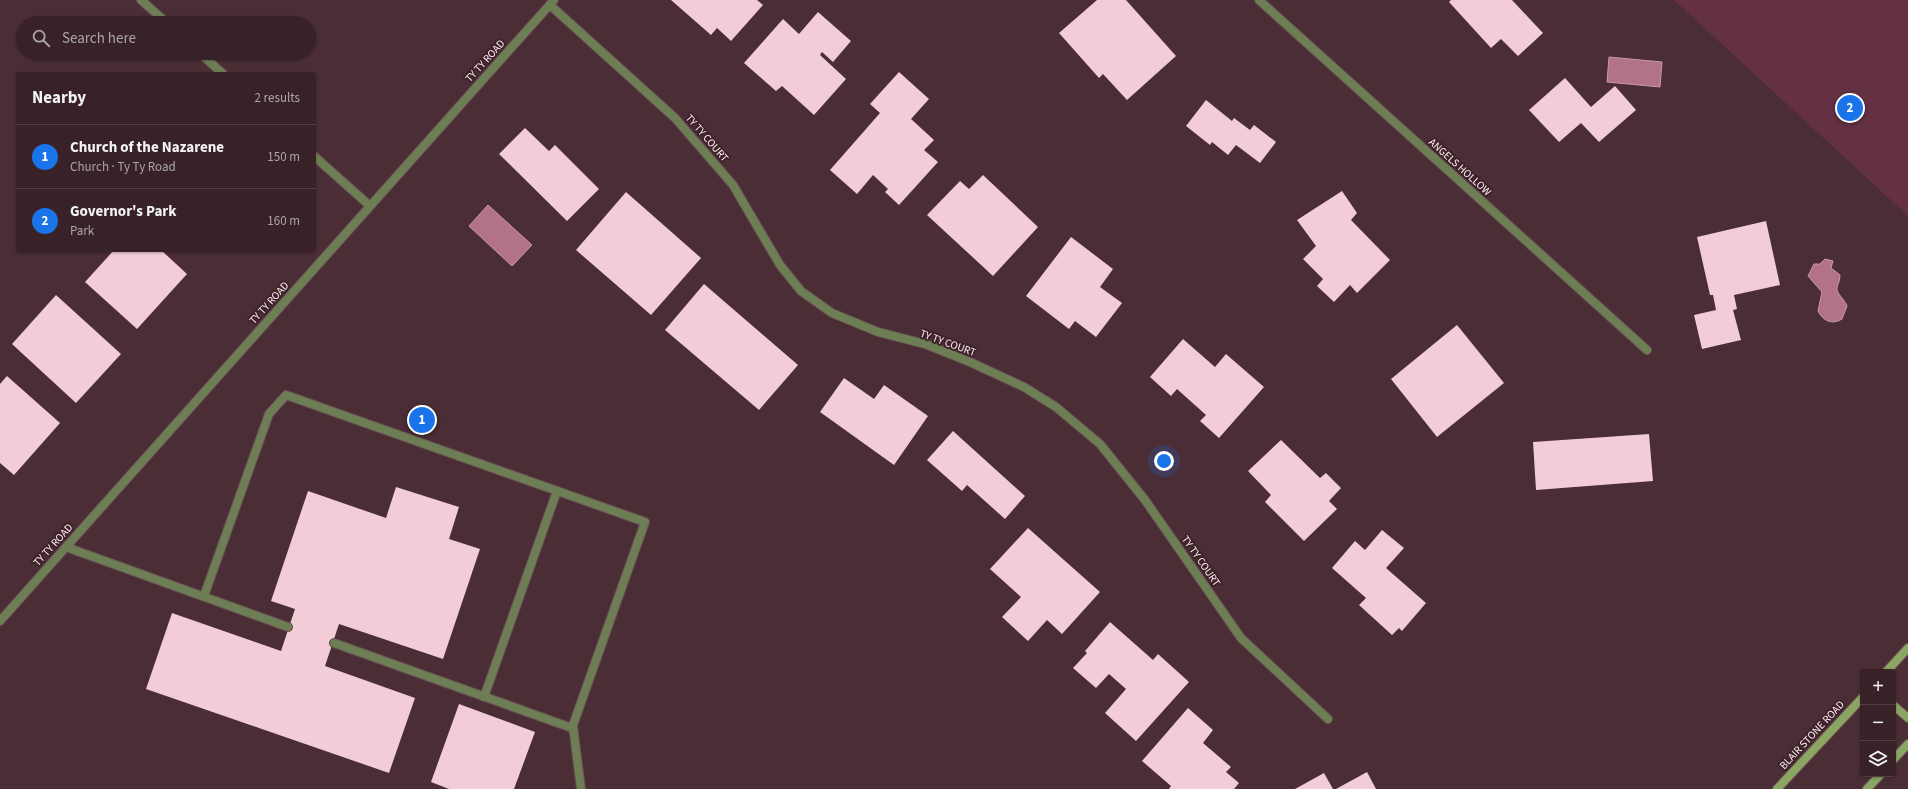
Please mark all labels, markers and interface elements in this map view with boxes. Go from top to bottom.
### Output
search box [16,16,316,60]
icon: search [30,27,52,49]
text: Search here [62,28,136,49]
street label: TY TY ROAD [462,36,508,86]
text: Nearby [32,86,86,110]
text: 2 results [255,89,300,107]
pin: 2 [1837,93,1863,123]
street label: TY TY COURT [682,111,732,165]
street label: ANGELS HOLLOW [1425,135,1495,199]
text: Church of the Nazarene [70,137,224,158]
text: 1 [42,148,48,166]
text: 150 m [267,148,300,166]
text: Church · Ty Ty Road [70,158,176,176]
text: Governor's Park [70,201,177,222]
text: 2 [42,212,48,230]
text: 160 m [267,212,300,230]
text: Park [70,222,94,240]
street label: TY TY ROAD [246,278,292,328]
street label: TY TY COURT [918,326,978,360]
pin: 1 [409,405,435,435]
your location [1154,451,1174,471]
street label: TY TY ROAD [30,520,76,570]
street label: TY TY COURT [1178,533,1224,589]
map controls [1860,669,1896,777]
button: + [1860,669,1896,705]
street label: BLAIR STONE ROAD [1776,697,1848,773]
button: − [1860,705,1896,741]
button: layers [1860,741,1896,777]

